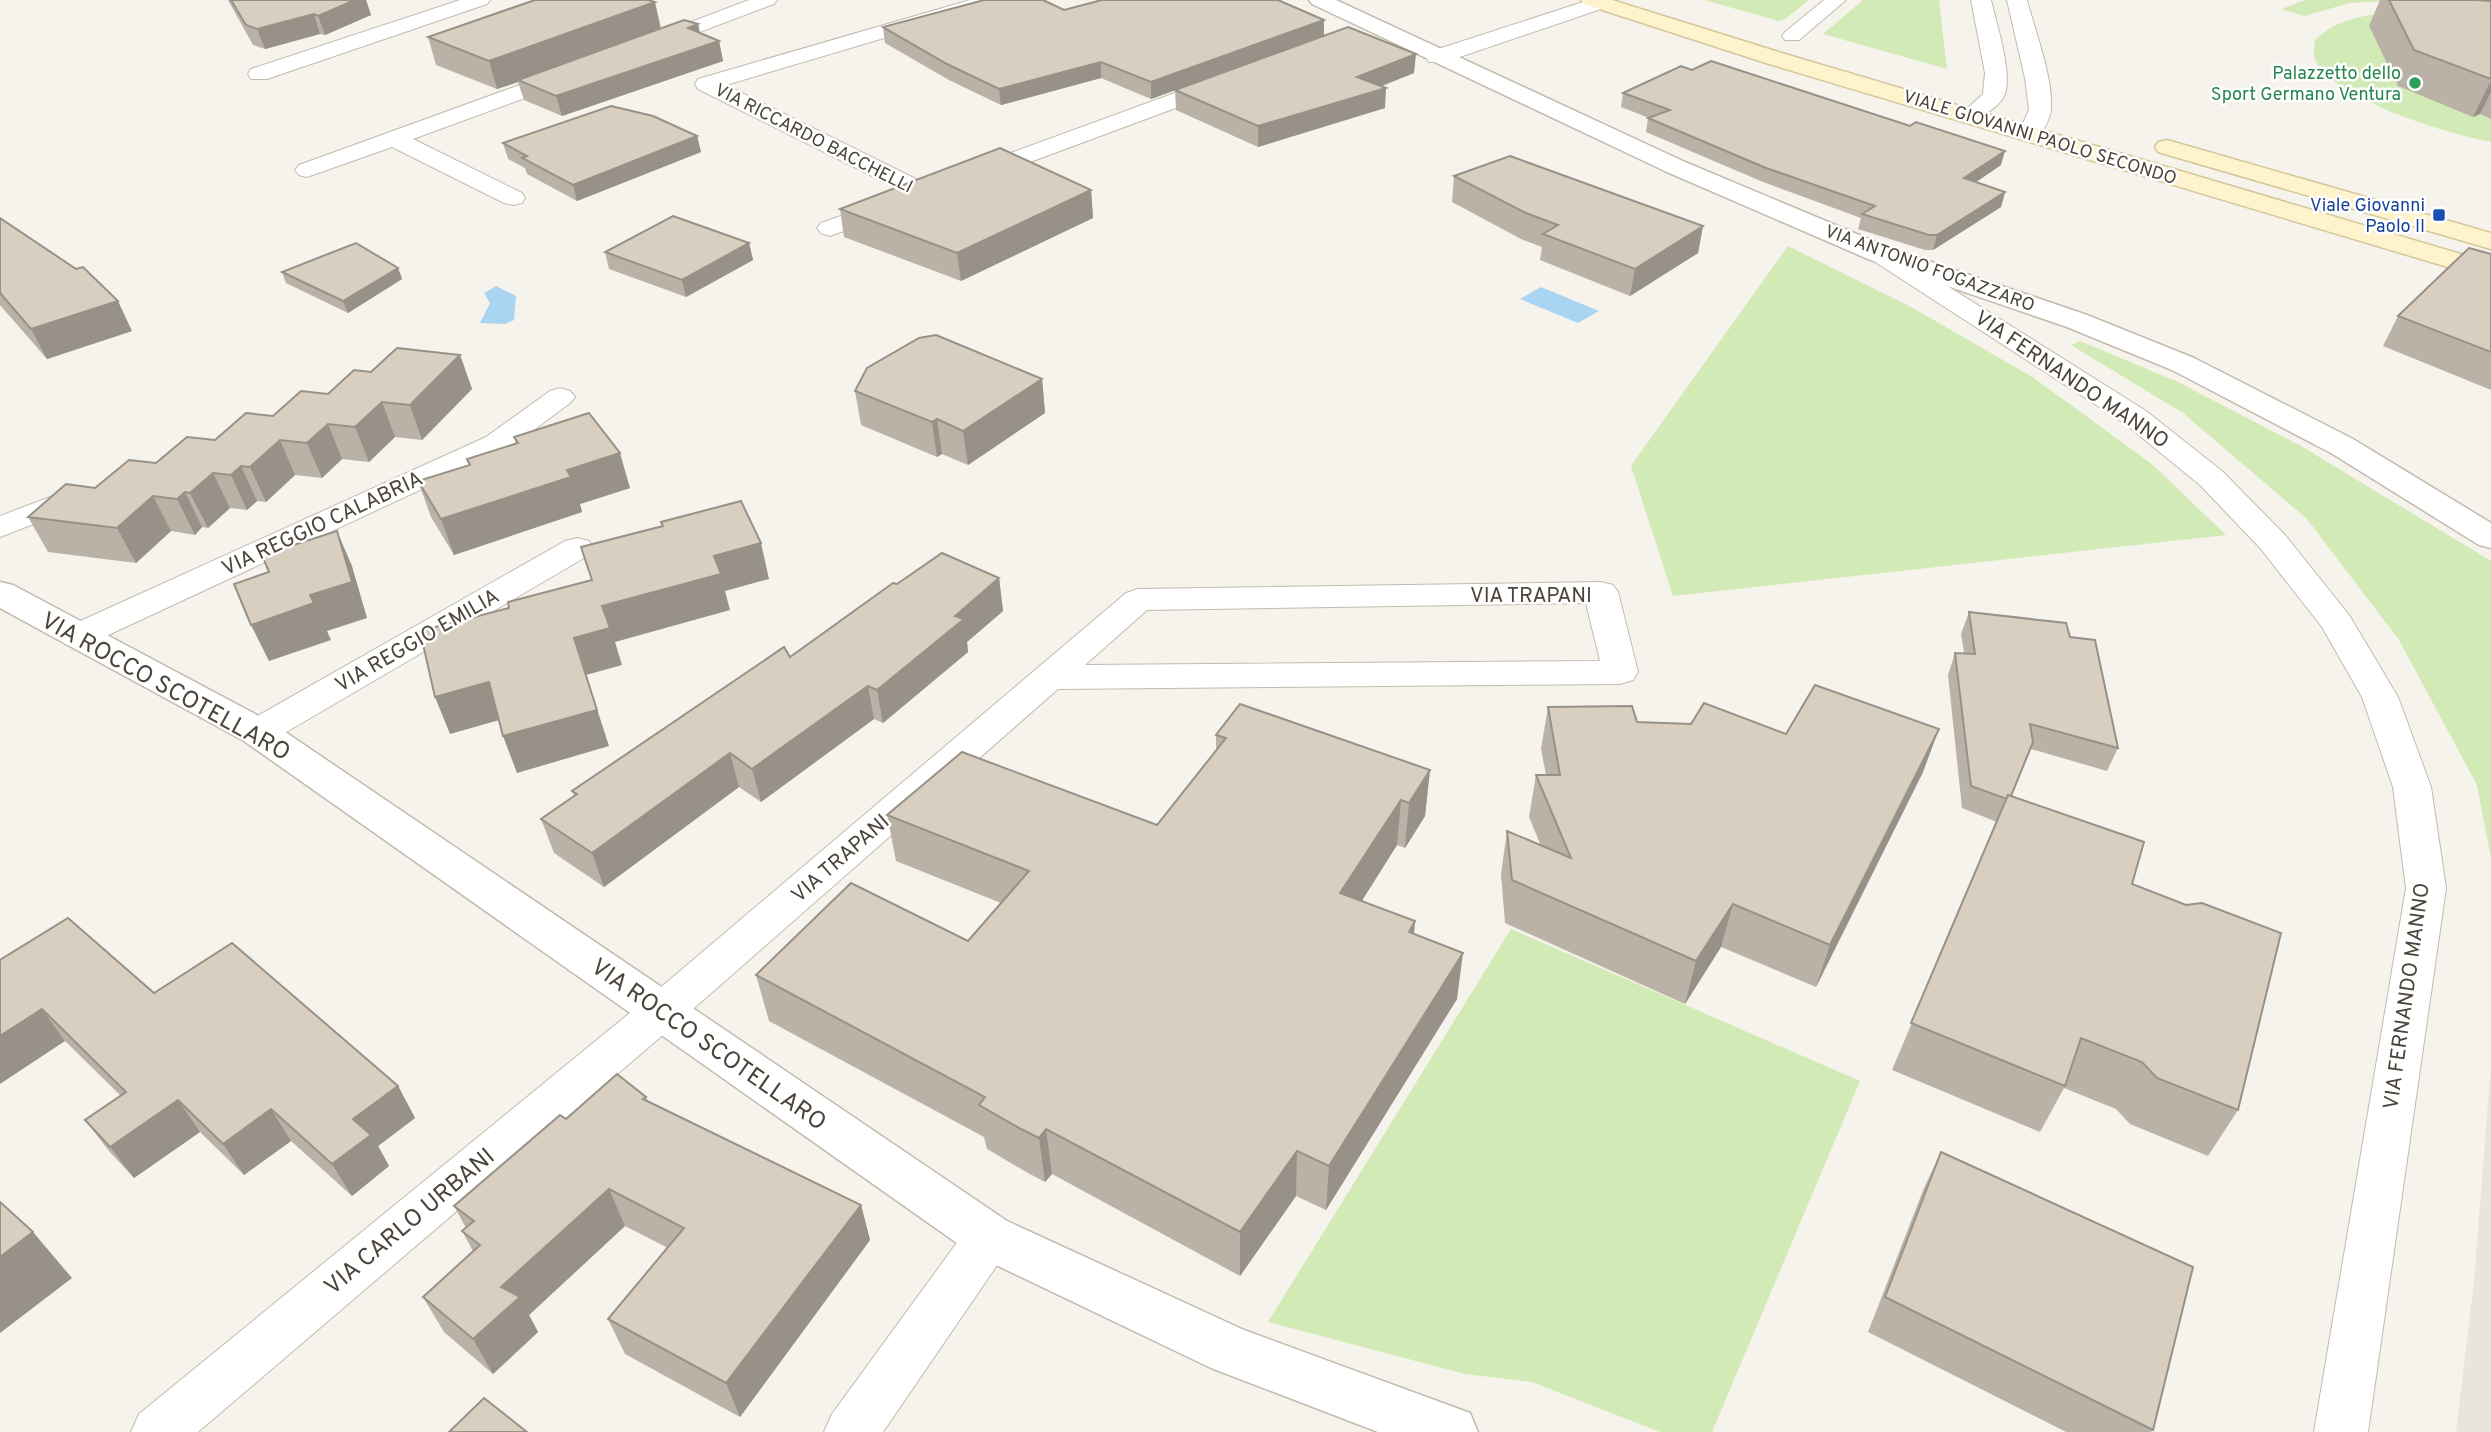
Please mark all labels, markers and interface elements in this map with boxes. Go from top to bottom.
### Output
place label: Palazzetto dello Sport Germano Ventura [2211,63,2401,107]
marker: Palazzetto dello Sport Germano Ventura [2407,75,2423,91]
street label: VIA RICCARDO BACCHELLI [710,79,916,199]
street label: VIALE GIOVANNI PAOLO SECONDO [1900,86,2179,191]
place label: Viale Giovanni Paolo II [2310,195,2425,239]
marker: Viale Giovanni Paolo II [2431,207,2447,223]
street label: VIA ANTONIO FOGAZZARO [1821,221,2038,318]
street label: VIA FERNANDO MANNO [1969,305,2173,455]
street label: VIA REGGIO CALABRIA [218,466,428,583]
street label: VIA REGGIO EMILIA [331,583,505,699]
street label: VIA TRAPANI [1470,583,1592,610]
street label: VIA ROCCO SCOTELLARO [35,607,295,769]
street label: VIA TRAPANI [786,809,896,909]
street label: VIA FERNANDO MANNO [2378,881,2437,1111]
street label: VIA ROCCO SCOTELLARO [584,953,831,1138]
street label: VIA CARLO URBANI [319,1142,502,1303]

